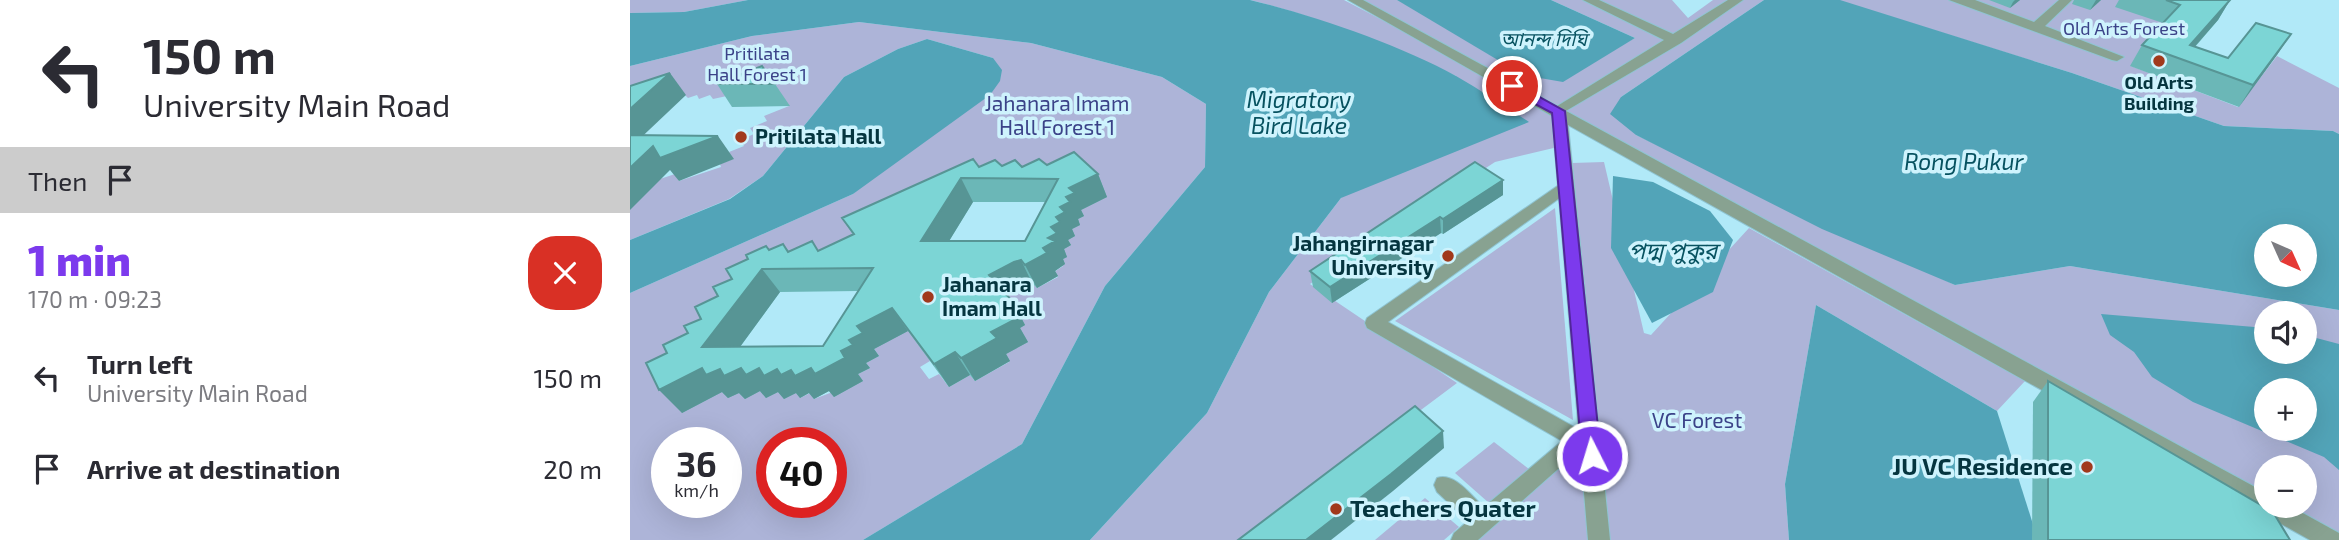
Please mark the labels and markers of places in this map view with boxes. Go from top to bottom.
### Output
marker: Old Arts Building [2151,53,2167,69]
pin [1482,56,1542,116]
place label: Old Arts Building [2124,71,2195,114]
place label: Pritilata Hall [755,123,881,148]
marker: Pritilata Hall [733,129,749,145]
place label: Jahangirnagar University [1292,230,1434,280]
marker: Jahangirnagar University [1440,248,1456,264]
place label: Jahanara Imam Hall [942,271,1042,320]
marker: Jahanara Imam Hall [920,289,936,305]
place label: JU VC Residence [1892,451,2073,480]
marker: JU VC Residence [2079,459,2095,475]
place label: Teachers Quater [1350,493,1536,523]
marker: Teachers Quater [1328,501,1344,517]

